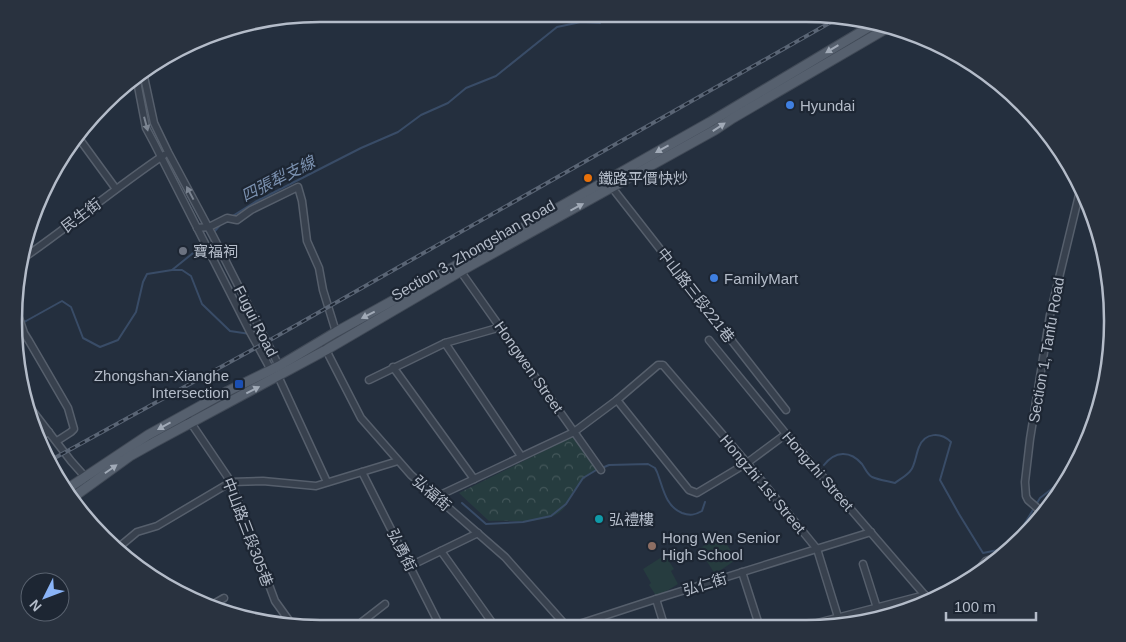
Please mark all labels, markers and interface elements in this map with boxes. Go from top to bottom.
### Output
one-way arrow [825,44,838,53]
place label: Hyundai [800,97,855,114]
marker: Hyundai [784,99,796,111]
one-way arrow [142,116,150,131]
one-way arrow [712,122,726,132]
one-way arrow [654,145,669,153]
water label: 四張犁支線 [238,152,319,205]
place label: 鐵路平價快炒 [598,170,688,187]
marker: 鐵路平價快炒 [582,172,594,184]
one-way arrow [186,186,194,200]
street label: 民生街 [58,195,104,235]
street label: Section 3, Zhongshan Road [388,196,558,304]
one-way arrow [570,202,584,211]
place label: 寶福祠 [193,243,238,260]
street label: 中山路三段221巷 [654,244,738,346]
marker: 寶福祠 [177,245,189,257]
place label: FamilyMart [724,270,799,287]
marker: FamilyMart [708,272,720,284]
street label: Section 1, Tanfu Road [1025,276,1067,424]
street label: Fugui Road [231,283,281,359]
one-way arrow [360,311,375,319]
street label: Hongwen Street [491,318,567,417]
place label: Zhongshan-Xianghe Intersection [94,367,229,401]
marker: Zhongshan-Xianghe Intersection [233,378,245,390]
one-way arrow [246,386,260,394]
one-way arrow [157,422,170,431]
street label: Hongzhi Street [779,428,858,515]
street label: Hongzhi 1st Street [717,431,810,537]
one-way arrow [105,464,118,474]
street label: 弘福街 [409,472,455,514]
street label: 中山路三段305巷 [219,475,277,589]
place label: 弘禮樓 [609,511,654,528]
marker: 弘禮樓 [593,513,605,525]
street label: 弘勇街 [384,526,420,574]
place label: Hong Wen Senior High School [662,529,780,563]
marker: Hong Wen Senior High School [646,540,658,552]
street label: 弘仁街 [681,569,729,599]
north arrow [20,572,70,622]
scale bar [946,590,1036,622]
text: N [26,597,45,615]
text: 100 m [954,598,996,615]

